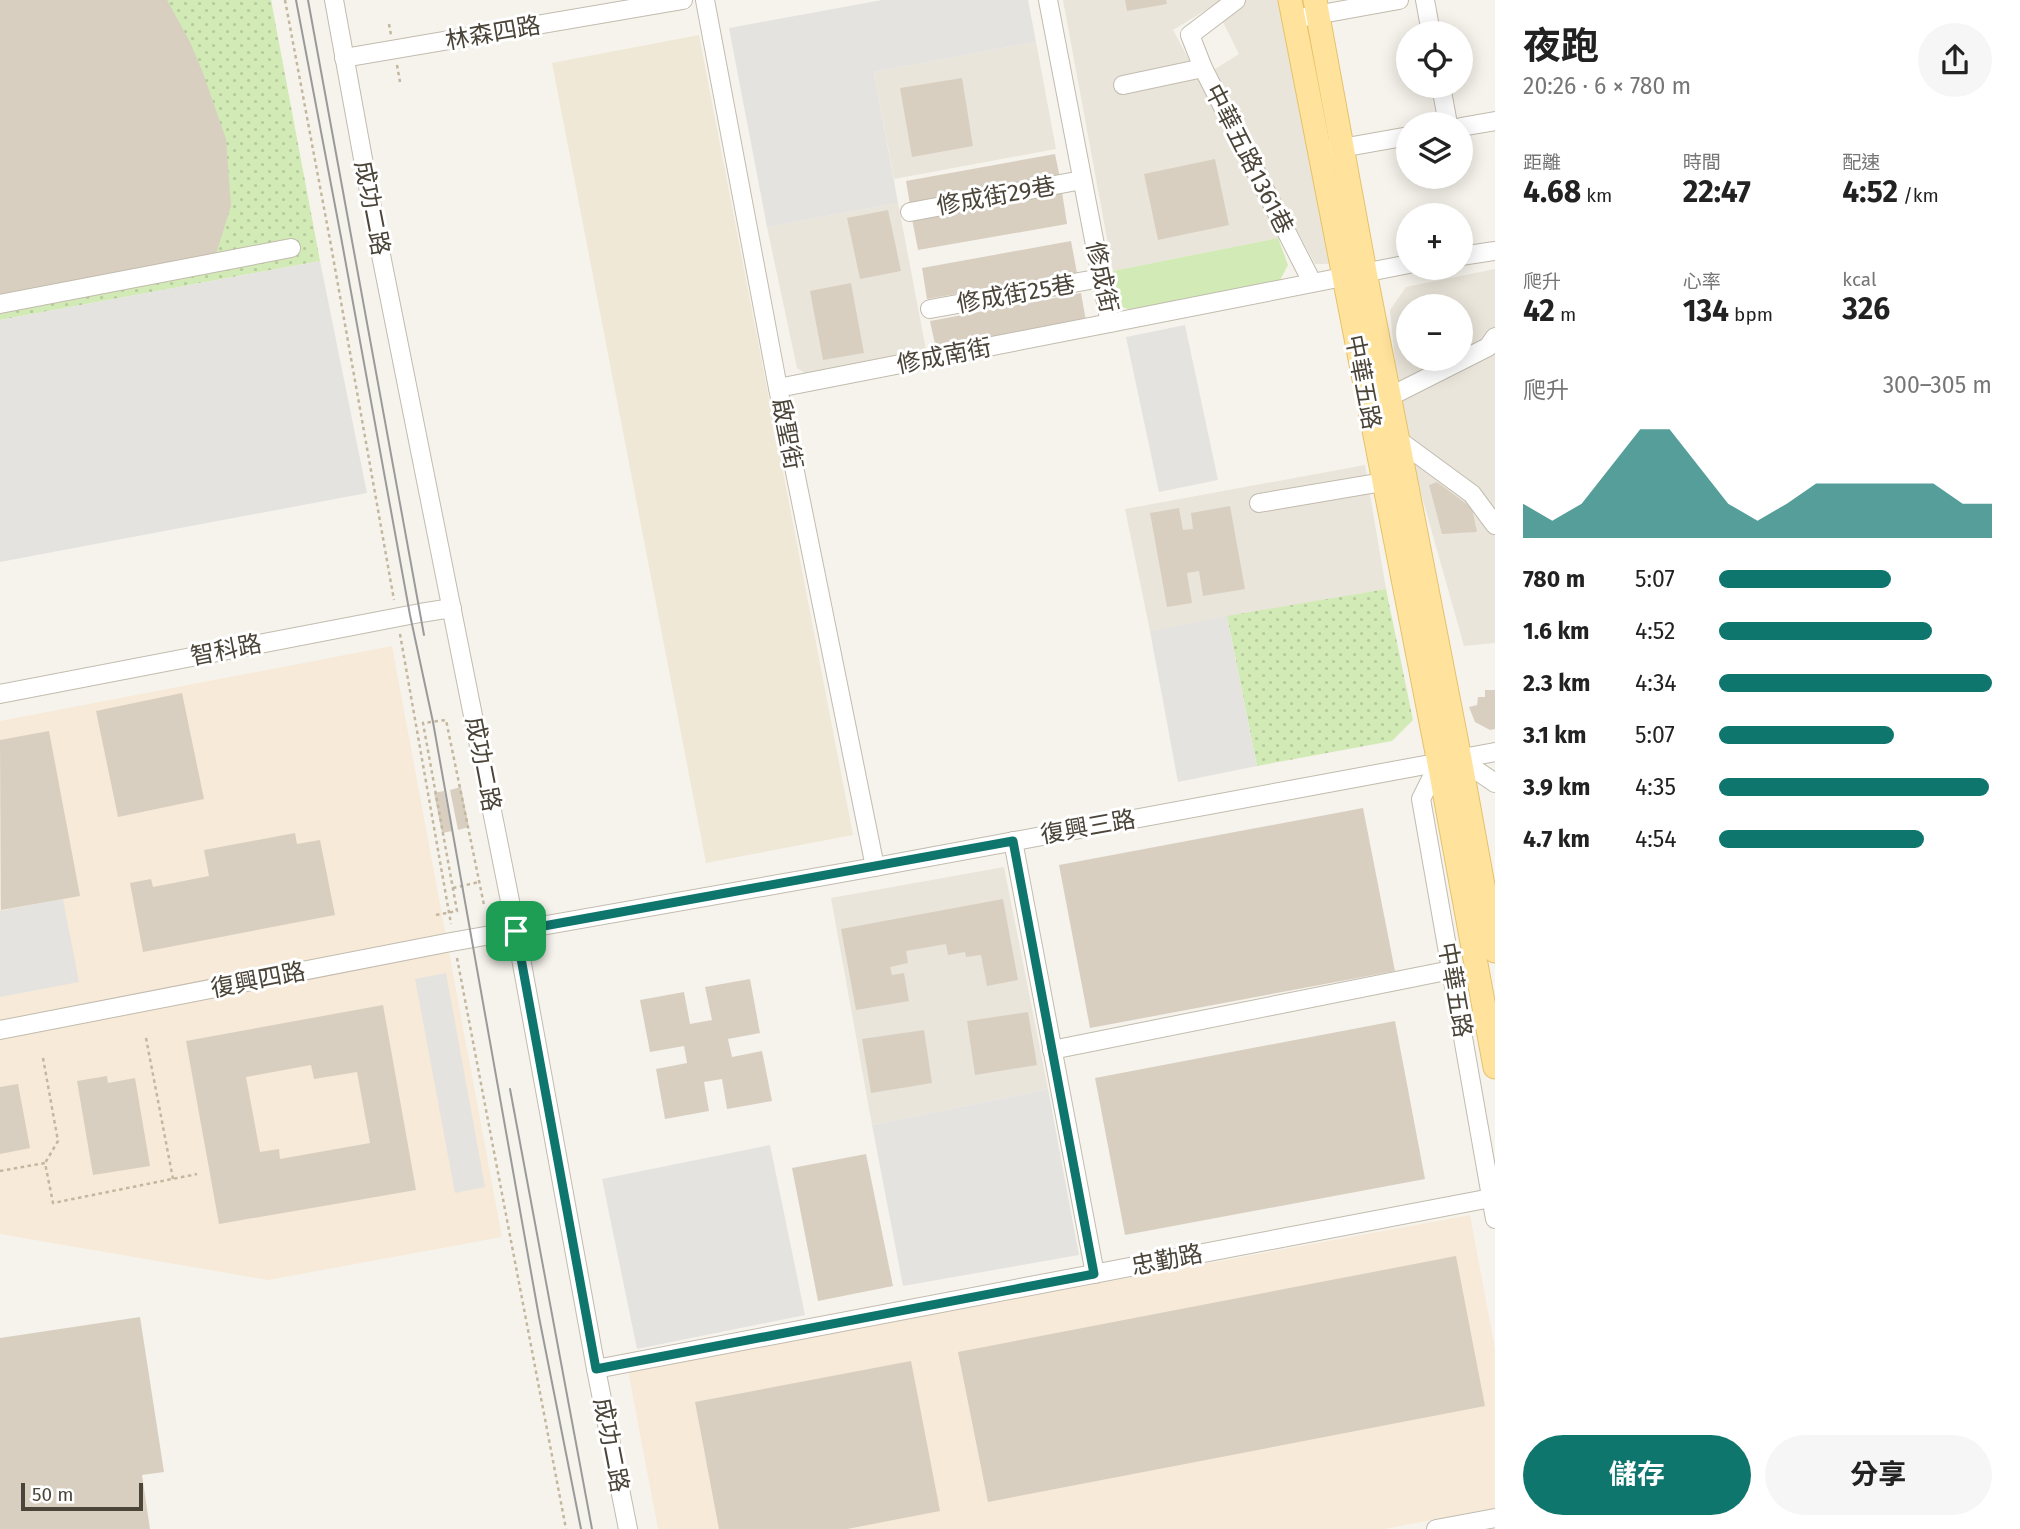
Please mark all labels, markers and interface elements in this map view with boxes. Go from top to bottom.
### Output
street label: 林森四路 [443,11,543,55]
map controls [1396,21,1473,371]
button: locate [1396,21,1473,98]
text: 夜跑 [1523,23,1599,69]
button: share [1918,23,1992,97]
text: 20:26 · 6 × 780 m [1523,72,1691,100]
street label: 中華五路1361巷 [1199,79,1299,239]
button: layers [1396,112,1473,189]
text: 距離 [1523,151,1561,174]
text: 時間 [1683,151,1721,174]
text: 配速 [1842,151,1880,174]
street label: 成功二路 [349,158,395,258]
street label: 修成街29巷 [934,172,1058,220]
text: 4.68 [1523,174,1581,210]
text: 22:47 [1683,174,1751,210]
text: 4:52 [1842,174,1898,210]
text: km [1581,184,1612,207]
text: /km [1898,184,1939,207]
button: + [1396,203,1473,280]
street label: 修成街 [1081,239,1123,315]
text: kcal [1842,268,1877,291]
street label: 修成街25巷 [955,270,1077,318]
text: 爬升 [1523,270,1561,293]
text: 心率 [1683,270,1721,293]
text: 326 [1842,291,1890,327]
text: 42 [1523,293,1555,329]
text: 134 [1683,293,1729,329]
button: − [1396,294,1473,371]
text: m [1555,303,1576,326]
text: bpm [1729,303,1773,326]
street label: 中華五路 [1340,332,1386,432]
street label: 修成南街 [894,333,994,379]
text: 300–305 m [1883,371,1992,399]
text: 爬升 [1523,376,1569,404]
street label: 啟聖街 [766,396,808,472]
text: 780 m [1523,565,1585,593]
text: 5:07 [1635,565,1675,593]
text: 1.6 km [1523,617,1590,645]
text: 4:52 [1635,617,1675,645]
street label: 智科路 [188,629,264,671]
text: 2.3 km [1523,669,1590,697]
text: 4:34 [1635,669,1677,697]
street label: 成功二路 [460,714,506,814]
text: 3.1 km [1523,721,1586,749]
text: 5:07 [1635,721,1675,749]
text: 3.9 km [1523,773,1590,801]
text: 4:35 [1635,773,1676,801]
street label: 復興三路 [1038,805,1138,849]
text: 4.7 km [1523,825,1590,853]
text: 4:54 [1635,825,1677,853]
pin [486,901,546,961]
icon: arrive [497,912,535,950]
street label: 中華五路 [1433,940,1477,1040]
street label: 復興四路 [208,957,308,1003]
street label: 忠勤路 [1129,1239,1205,1281]
street label: 成功二路 [588,1395,634,1495]
button: 儲存 [1523,1435,1751,1515]
button: 分享 [1765,1435,1992,1515]
scale bar [21,1480,144,1512]
text: 50 m [32,1483,73,1506]

